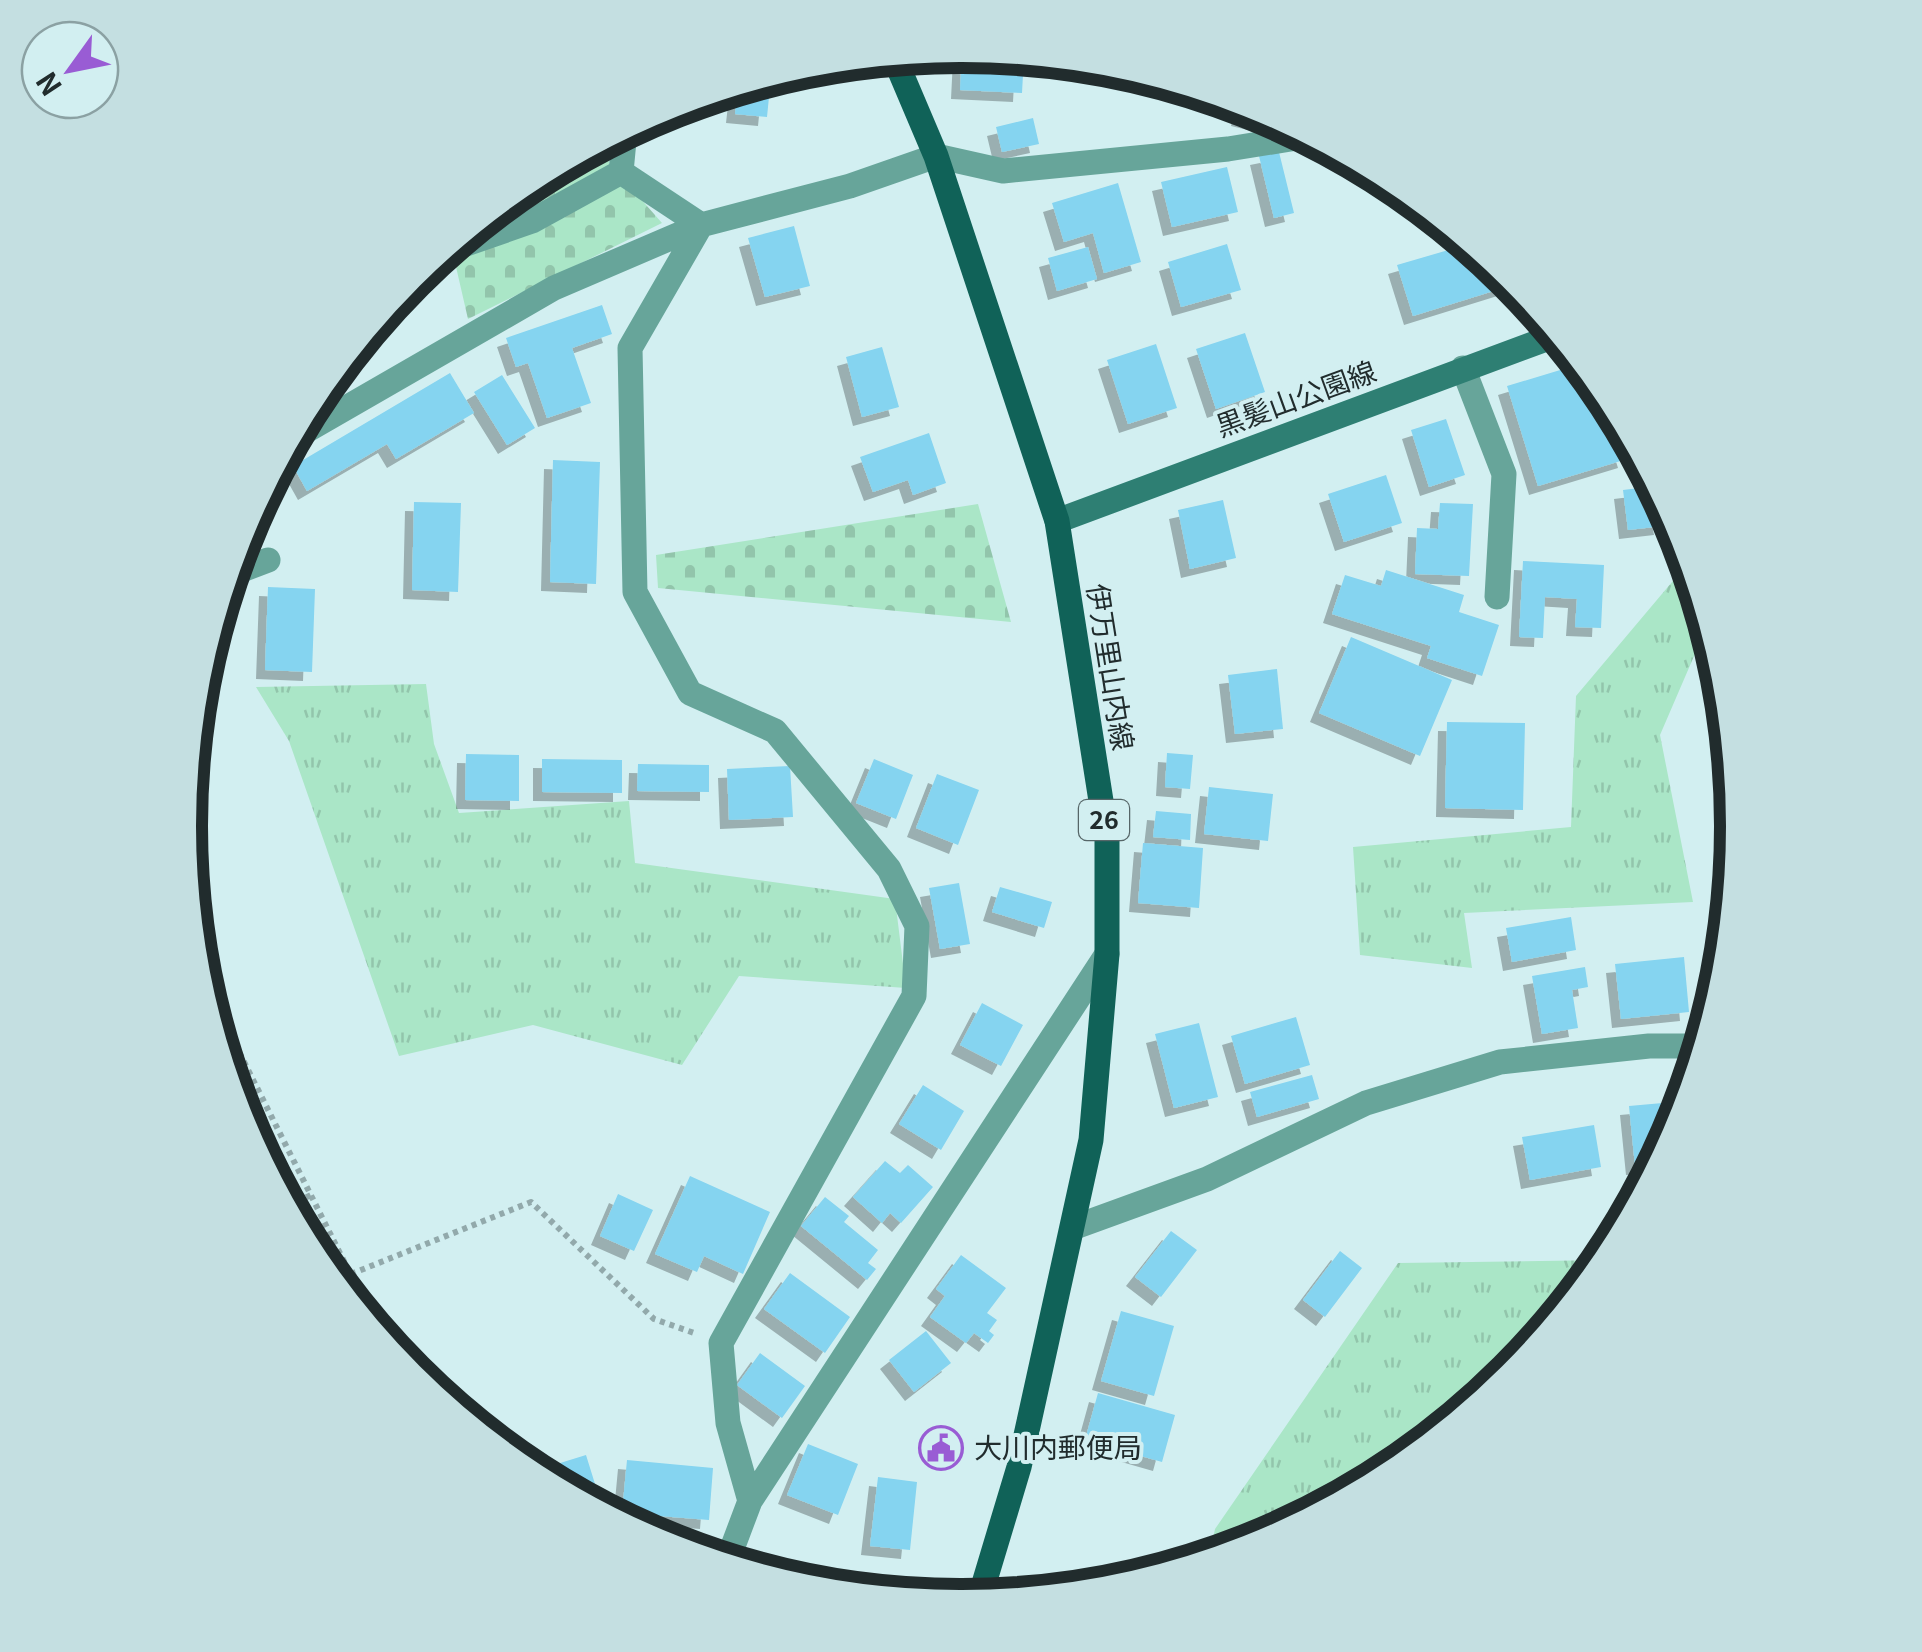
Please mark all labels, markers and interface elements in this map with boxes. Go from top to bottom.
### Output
north arrow [20,20,120,120]
text: N [25,65,70,104]
street label: 黒髪山公園線 [1210,350,1381,445]
street label: 伊万里山内線 [1079,581,1145,753]
road number: 26 [1079,800,1129,840]
public building icon: 大川内郵便局 [918,1425,964,1471]
place label: 大川内郵便局 [974,1426,1142,1466]

